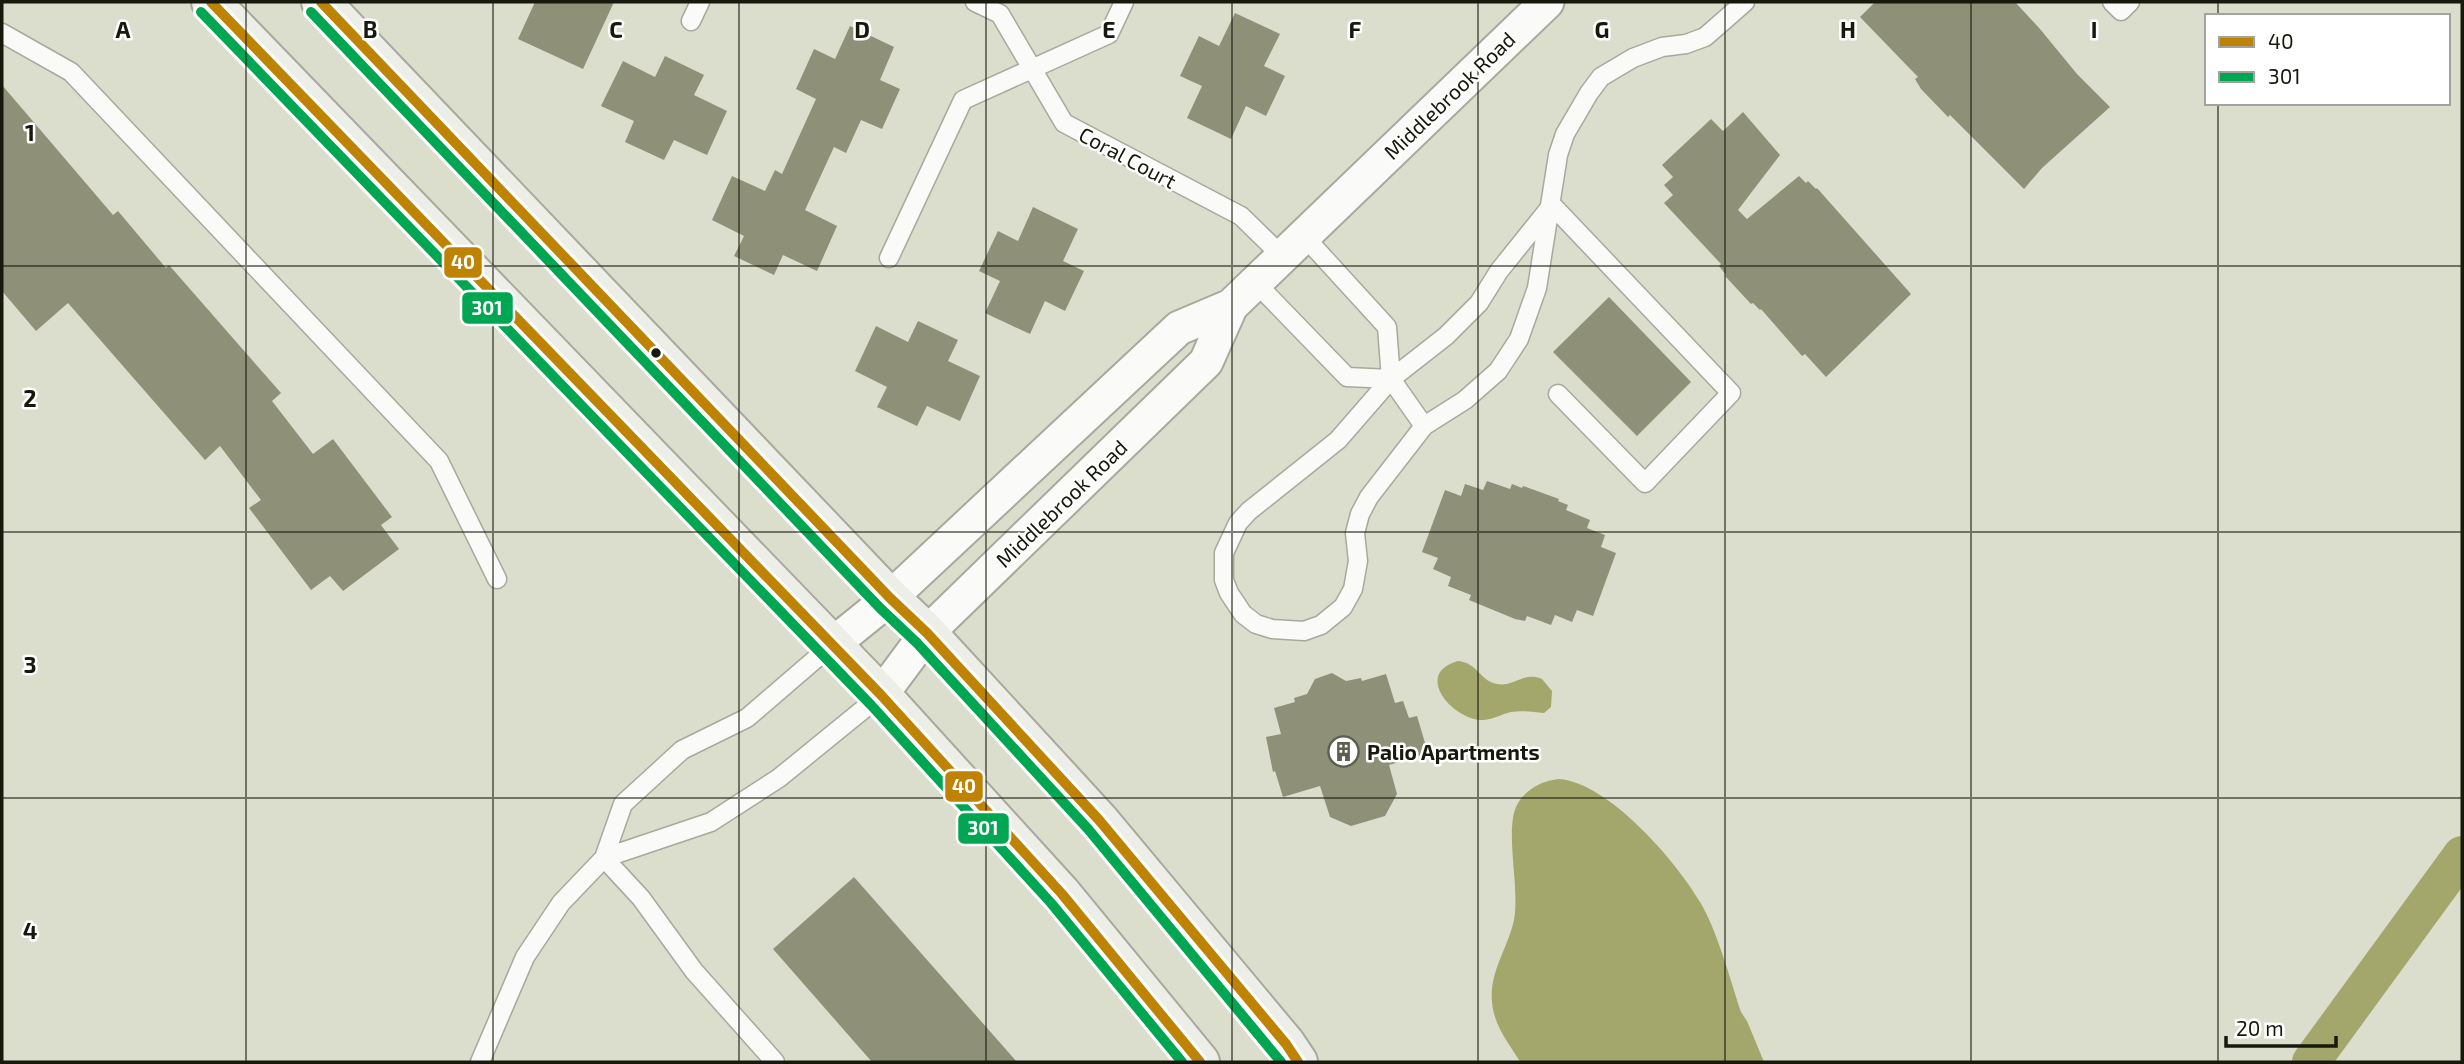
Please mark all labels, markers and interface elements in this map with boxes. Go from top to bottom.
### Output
legend [2205,14,2450,105]
text: A [115,15,131,43]
text: B [363,15,377,43]
text: C [609,15,623,43]
text: D [854,15,870,43]
text: E [1102,15,1116,43]
text: F [1349,15,1362,43]
text: G [1595,15,1609,43]
text: H [1840,15,1856,43]
text: I [2091,15,2097,43]
street label: Middlebrook Road [1378,26,1520,164]
text: 40 [2268,28,2294,53]
text: 301 [2268,63,2301,88]
text: 1 [25,118,35,146]
street label: Coral Court [1075,121,1181,193]
line badge: 40 [443,246,483,279]
text: 40 [451,250,475,273]
line badge: 301 [461,291,514,325]
text: 301 [472,296,502,319]
unlabelled marker [649,346,663,360]
text: 2 [23,384,37,412]
street label: Middlebrook Road [990,434,1132,572]
text: 3 [23,650,37,678]
building icon: Palio Apartments [1327,734,1361,768]
place label: Palio Apartments [1367,739,1540,764]
line badge: 40 [944,770,984,803]
text: 40 [952,774,976,797]
line badge: 301 [957,812,1010,845]
text: 301 [968,816,998,839]
text: 4 [23,916,37,944]
scale bar [2226,1004,2336,1048]
text: 20 m [2236,1015,2284,1040]

